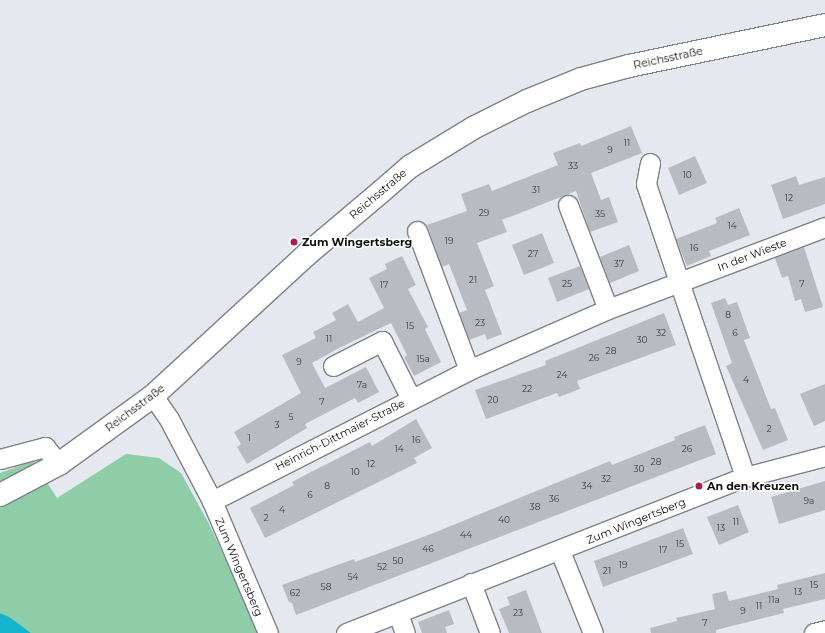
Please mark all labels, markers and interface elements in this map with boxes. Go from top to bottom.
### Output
street label: Reichsstraße [632,44,704,72]
house number: 11 [624,138,630,148]
house number: 9 [607,145,613,155]
house number: 33 [568,161,578,171]
street label: Reichsstraße [347,166,409,222]
house number: 10 [682,170,692,180]
house number: 31 [532,185,540,195]
house number: 12 [785,193,793,203]
house number: 29 [479,208,489,218]
house number: 35 [595,209,605,219]
house number: 14 [727,221,737,231]
place label: Zum Wingertsberg [302,235,412,249]
house number: 19 [445,236,453,246]
street label: In der Wieste [716,236,788,274]
marker: Zum Wingertsberg [289,237,299,247]
house number: 16 [690,243,698,253]
house number: 27 [528,249,538,259]
house number: 37 [614,259,624,269]
house number: 21 [469,275,477,285]
house number: 25 [562,279,572,289]
house number: 7 [799,279,805,289]
house number: 17 [380,280,388,290]
house number: 8 [725,310,731,320]
house number: 23 [475,318,485,328]
house number: 15 [406,321,414,331]
house number: 32 [656,328,666,338]
house number: 6 [732,328,738,338]
house number: 11 [326,334,332,344]
house number: 30 [636,335,648,345]
house number: 28 [606,346,616,356]
house number: 26 [589,353,599,363]
house number: 15a [416,354,430,364]
house number: 9 [296,357,302,367]
house number: 24 [557,370,567,380]
house number: 4 [743,375,749,385]
house number: 7a [357,380,367,390]
street label: Reichsstraße [103,381,167,435]
house number: 22 [522,384,532,394]
house number: 20 [487,395,499,405]
street label: Heinrich-Dittmaier-Straße [273,397,407,473]
house number: 7 [319,397,325,407]
house number: 5 [288,412,294,422]
house number: 3 [274,420,280,430]
house number: 2 [766,424,772,434]
house number: 1 [247,433,251,443]
house number: 16 [412,435,420,445]
house number: 14 [394,444,404,454]
house number: 26 [682,444,692,454]
house number: 28 [651,457,661,467]
house number: 12 [367,459,375,469]
house number: 30 [633,464,645,474]
house number: 10 [350,467,360,477]
house number: 32 [601,474,611,484]
place label: An den Kreuzen [707,479,799,493]
house number: 8 [324,481,330,491]
house number: 34 [581,481,593,491]
marker: An den Kreuzen [694,481,704,491]
house number: 6 [307,490,313,500]
house number: 36 [549,494,559,504]
street label: Zum Wingertsberg [584,495,688,547]
house number: 9a [804,496,814,506]
house number: 38 [530,502,540,512]
house number: 4 [279,505,285,515]
house number: 2 [263,513,269,523]
house number: 40 [498,515,510,525]
street label: Zum Wingertsberg [212,516,266,618]
house number: 11 [733,517,739,527]
house number: 13 [717,523,725,533]
house number: 44 [460,530,472,540]
house number: 15 [676,539,684,549]
house number: 46 [422,544,434,554]
house number: 17 [659,545,667,555]
house number: 50 [392,556,404,566]
house number: 19 [619,560,627,570]
house number: 52 [377,562,387,572]
house number: 21 [603,566,611,576]
house number: 54 [347,572,359,582]
house number: 15 [810,580,818,590]
house number: 58 [321,582,331,592]
house number: 13 [794,587,802,597]
house number: 62 [290,588,300,598]
house number: 11a [768,595,780,605]
house number: 11 [756,601,762,611]
house number: 9 [740,606,746,616]
house number: 23 [513,608,523,618]
house number: 7 [702,618,708,628]

